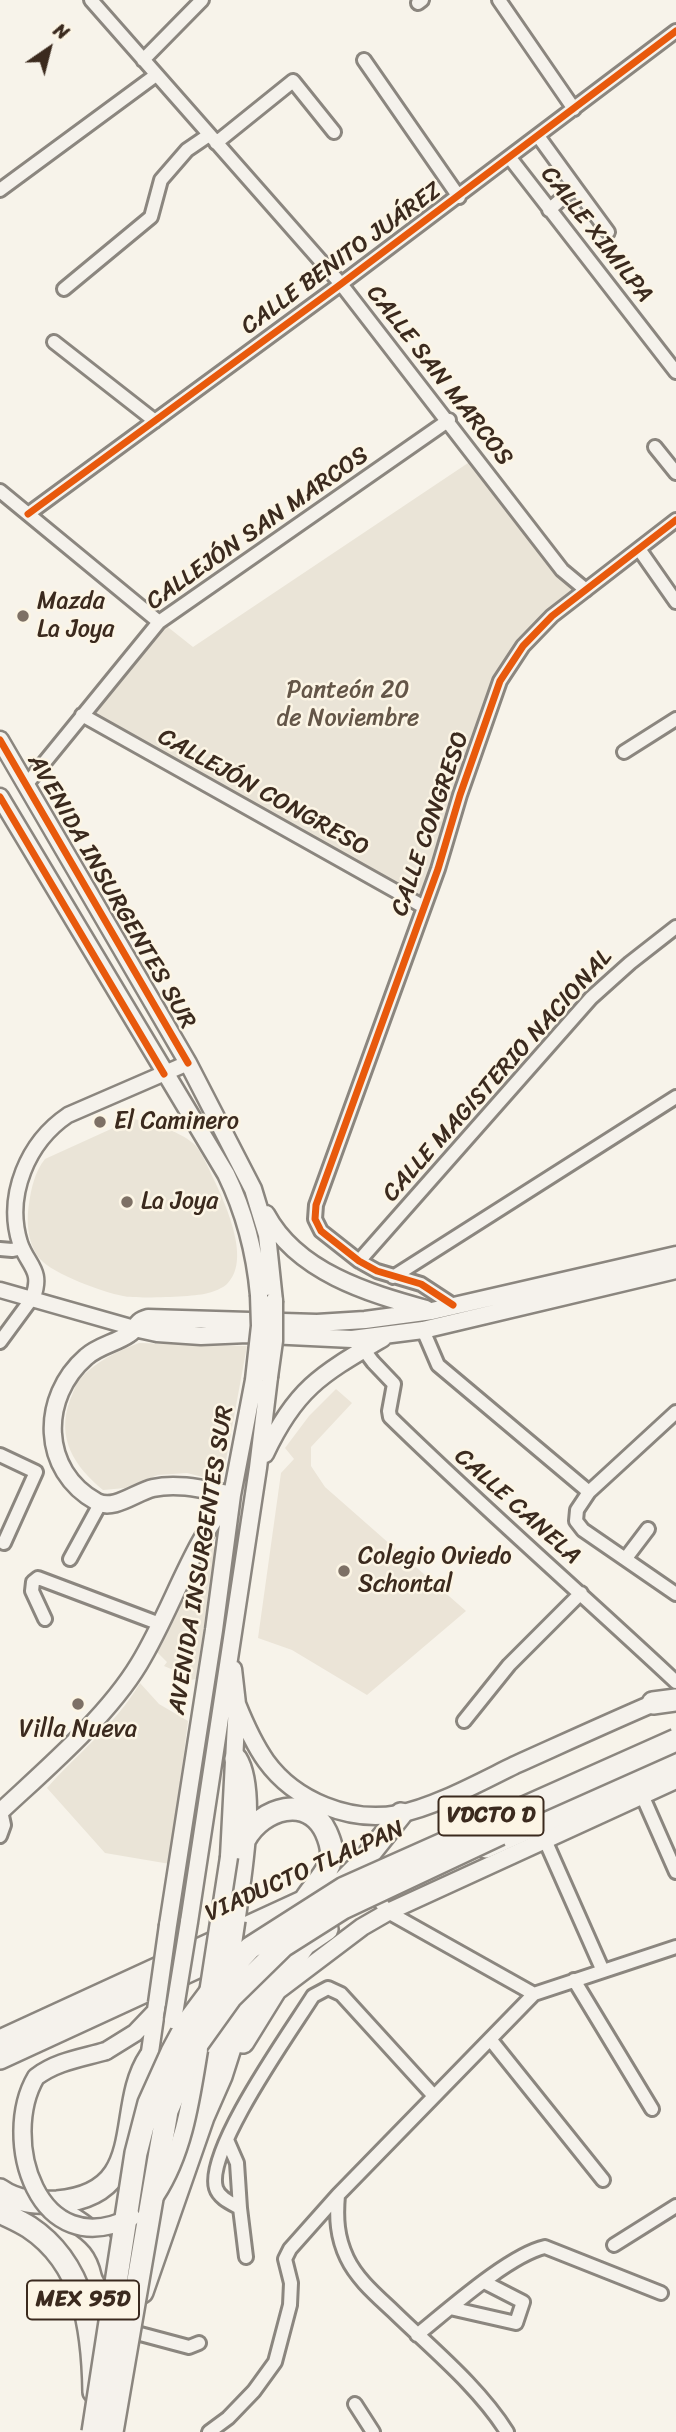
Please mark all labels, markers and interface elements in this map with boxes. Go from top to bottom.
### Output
north arrow [14,14,84,84]
text: N [46,14,76,49]
street label: CALLE XIMILPA [534,161,658,309]
street label: CALLE BENITO JUÁREZ [236,176,448,342]
street label: CALLE SAN MARCOS [360,280,518,472]
street label: CALLEJÓN SAN MARCOS [141,441,375,617]
place label: Mazda La Joya [37,588,114,644]
marker: Mazda La Joya [15,608,31,624]
park label: Panteón 20 de Noviembre [277,677,419,733]
street label: CALLEJÓN CONGRESO [152,723,374,863]
street label: CALLE CONGRESO [386,728,476,920]
street label: AVENIDA INSURGENTES SUR [20,750,202,1034]
street label: CALLE MAGISTERIO NACIONAL [377,944,619,1208]
place label: El Caminero [114,1108,239,1136]
marker: El Caminero [92,1114,108,1130]
place label: La Joya [141,1188,218,1216]
marker: La Joya [119,1194,135,1210]
street label: AVENIDA INSURGENTES SUR [163,1404,241,1716]
street label: CALLE CANELA [448,1443,586,1571]
place label: Colegio Oviedo Schontal [358,1543,512,1599]
marker: Colegio Oviedo Schontal [336,1563,352,1579]
marker: Villa Nueva [70,1696,86,1712]
place label: Villa Nueva [19,1716,137,1744]
road number: VDCTO D [438,1797,544,1836]
street label: VIADUCTO TLALPAN [201,1815,409,1929]
road number: MEX 95D [27,2280,139,2320]

